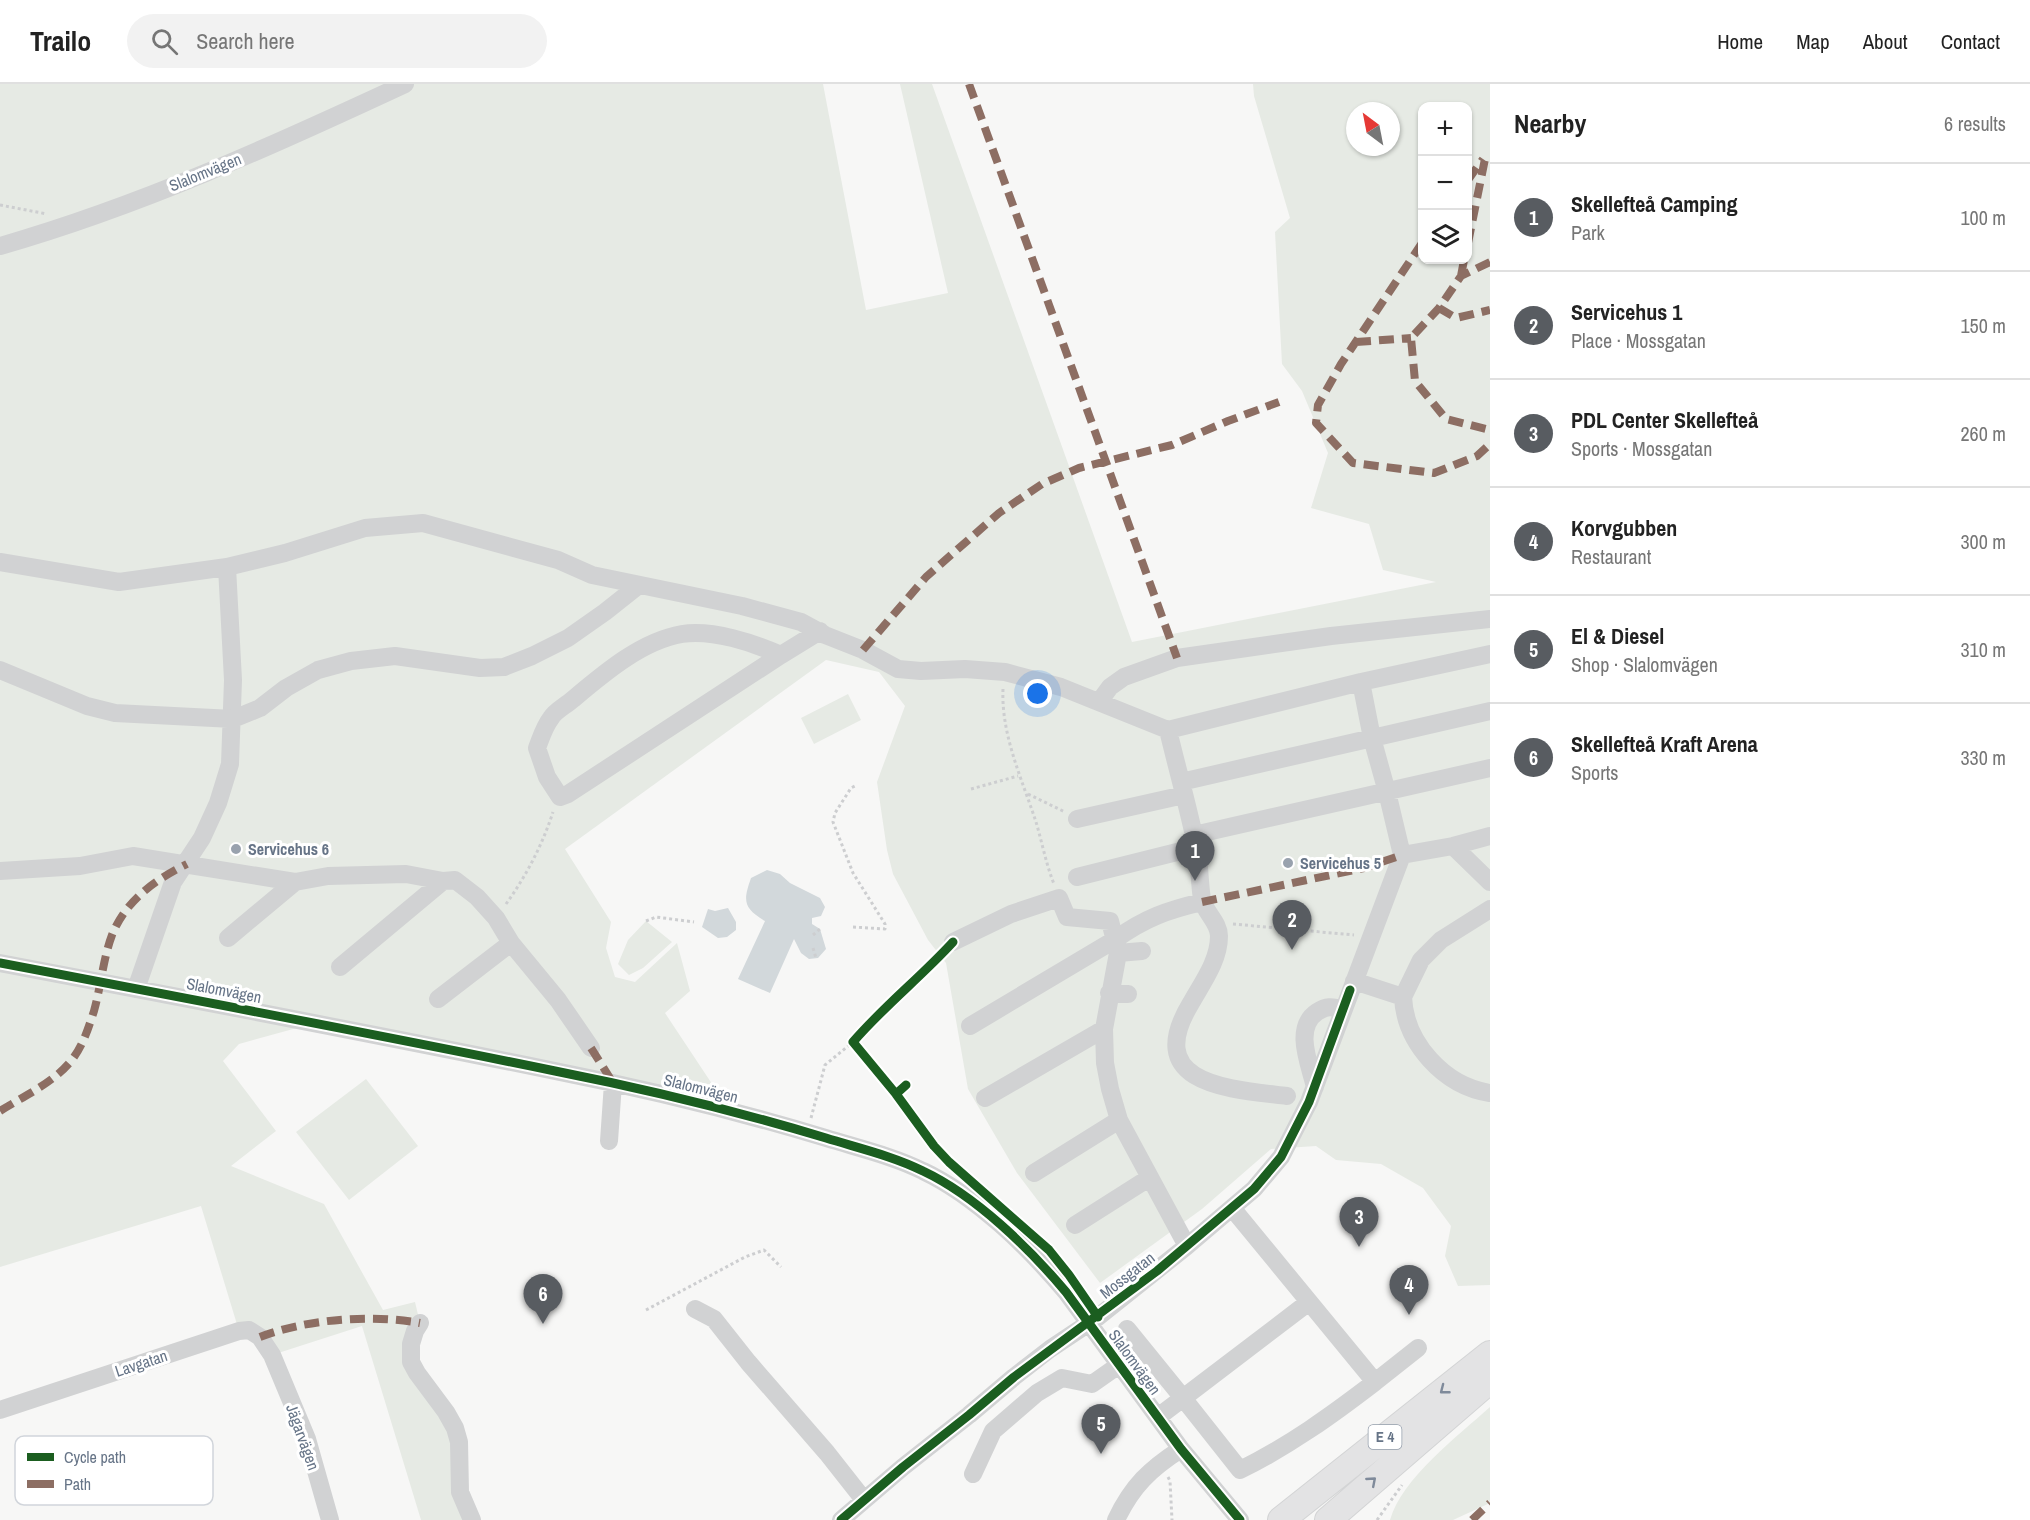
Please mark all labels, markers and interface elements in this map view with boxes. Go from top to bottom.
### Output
search box [127,14,547,68]
text: Trailo [30,22,91,60]
icon: search [148,25,181,58]
text: Search here [196,26,295,56]
text: Home [1717,27,1763,56]
text: Map [1796,27,1830,56]
text: About [1863,27,1908,56]
text: Contact [1941,27,2000,56]
north arrow [1346,102,1400,156]
map controls [1418,102,1472,264]
button: + [1418,102,1472,156]
text: Nearby [1514,106,1586,141]
text: 6 results [1944,110,2006,137]
street label: Slalomvägen [166,148,244,196]
button: − [1418,156,1472,210]
text: Skellefteå Camping [1571,189,1737,219]
text: 1 [1529,204,1538,231]
text: 100 m [1960,204,2006,231]
button: layers [1418,210,1472,264]
text: Park [1571,219,1605,246]
text: Servicehus 1 [1571,297,1682,327]
text: 2 [1529,312,1538,339]
text: 150 m [1960,312,2006,339]
text: Place · Mossgatan [1571,327,1706,354]
text: PDL Center Skellefteå [1571,405,1758,435]
text: 3 [1529,420,1538,447]
text: 260 m [1960,420,2006,447]
text: Sports · Mossgatan [1571,435,1712,462]
text: Korvgubben [1571,513,1677,543]
text: 4 [1529,528,1538,555]
text: 300 m [1960,528,2006,555]
text: Restaurant [1571,543,1651,570]
text: El & Diesel [1571,621,1664,651]
text: 5 [1529,636,1538,663]
text: 310 m [1960,636,2006,663]
text: Shop · Slalomvägen [1571,651,1718,678]
your location [1023,679,1052,708]
text: Skellefteå Kraft Arena [1571,729,1758,759]
text: 6 [1529,744,1538,771]
text: 330 m [1960,744,2006,771]
text: Sports [1571,759,1618,786]
pin: 1 [1176,832,1214,881]
place label: Servicehus 6 [248,838,329,860]
marker: Servicehus 6 [229,842,243,856]
place label: Servicehus 5 [1300,852,1381,874]
marker: Servicehus 5 [1281,856,1295,870]
pin: 2 [1272,900,1312,950]
street label: Slalomvägen [185,972,263,1008]
street label: Slalomvägen [662,1068,740,1108]
pin: 3 [1340,1198,1378,1247]
street label: Mossgatan [1095,1247,1159,1303]
pin: 4 [1390,1266,1428,1315]
pin: 6 [524,1274,562,1324]
street label: Slalomvägen [1104,1325,1166,1399]
street label: Lavgatan [112,1344,170,1382]
one-way arrow [1440,1383,1451,1394]
street label: Jägarvägen [281,1401,325,1473]
pin: 5 [1082,1404,1120,1454]
road number: E 4 [1368,1425,1402,1449]
legend [15,1436,213,1505]
text: Cycle path [64,1446,126,1468]
text: Path [64,1473,91,1495]
one-way arrow [1365,1478,1376,1489]

